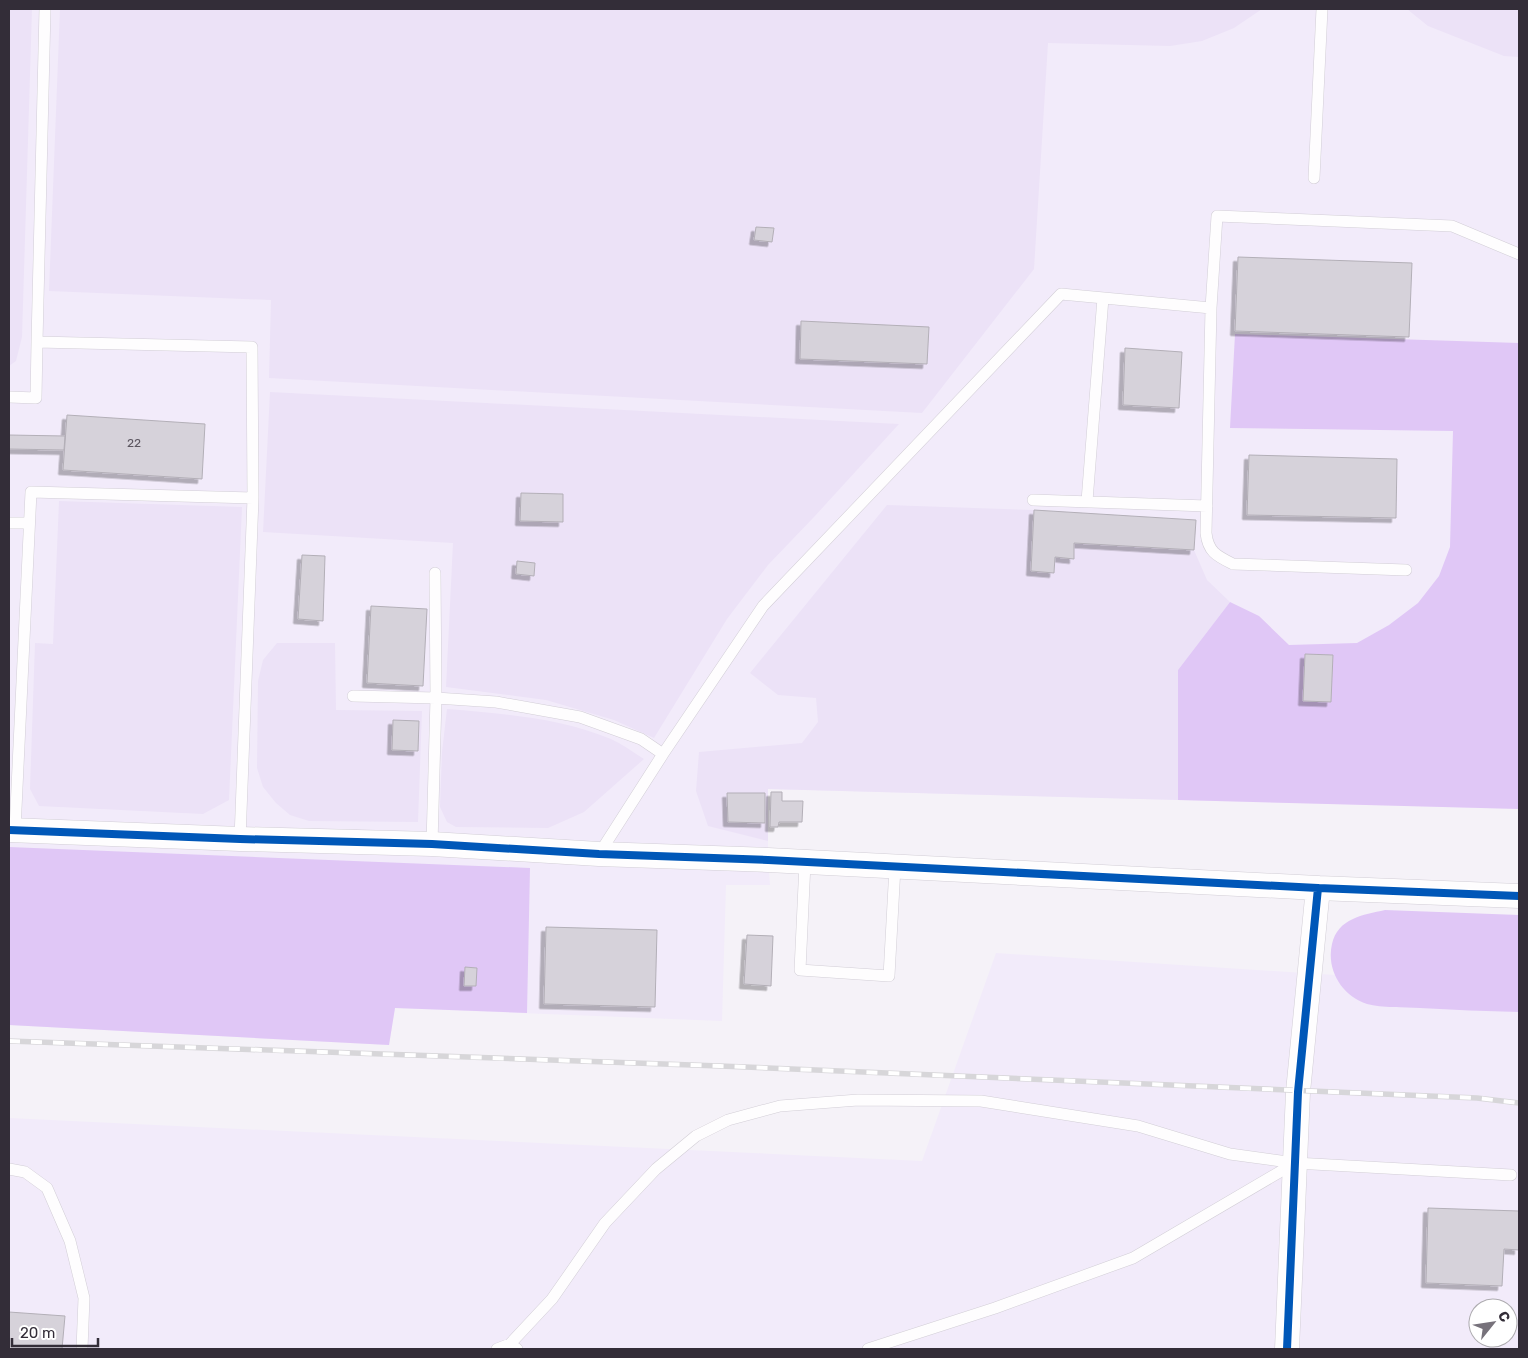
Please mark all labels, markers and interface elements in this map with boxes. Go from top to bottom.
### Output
house number: 22 [127,436,141,450]
north arrow [1468,1298,1518,1348]
text: С [1494,1308,1514,1325]
scale bar [12,1316,99,1348]
text: 20 m [20,1324,55,1342]

